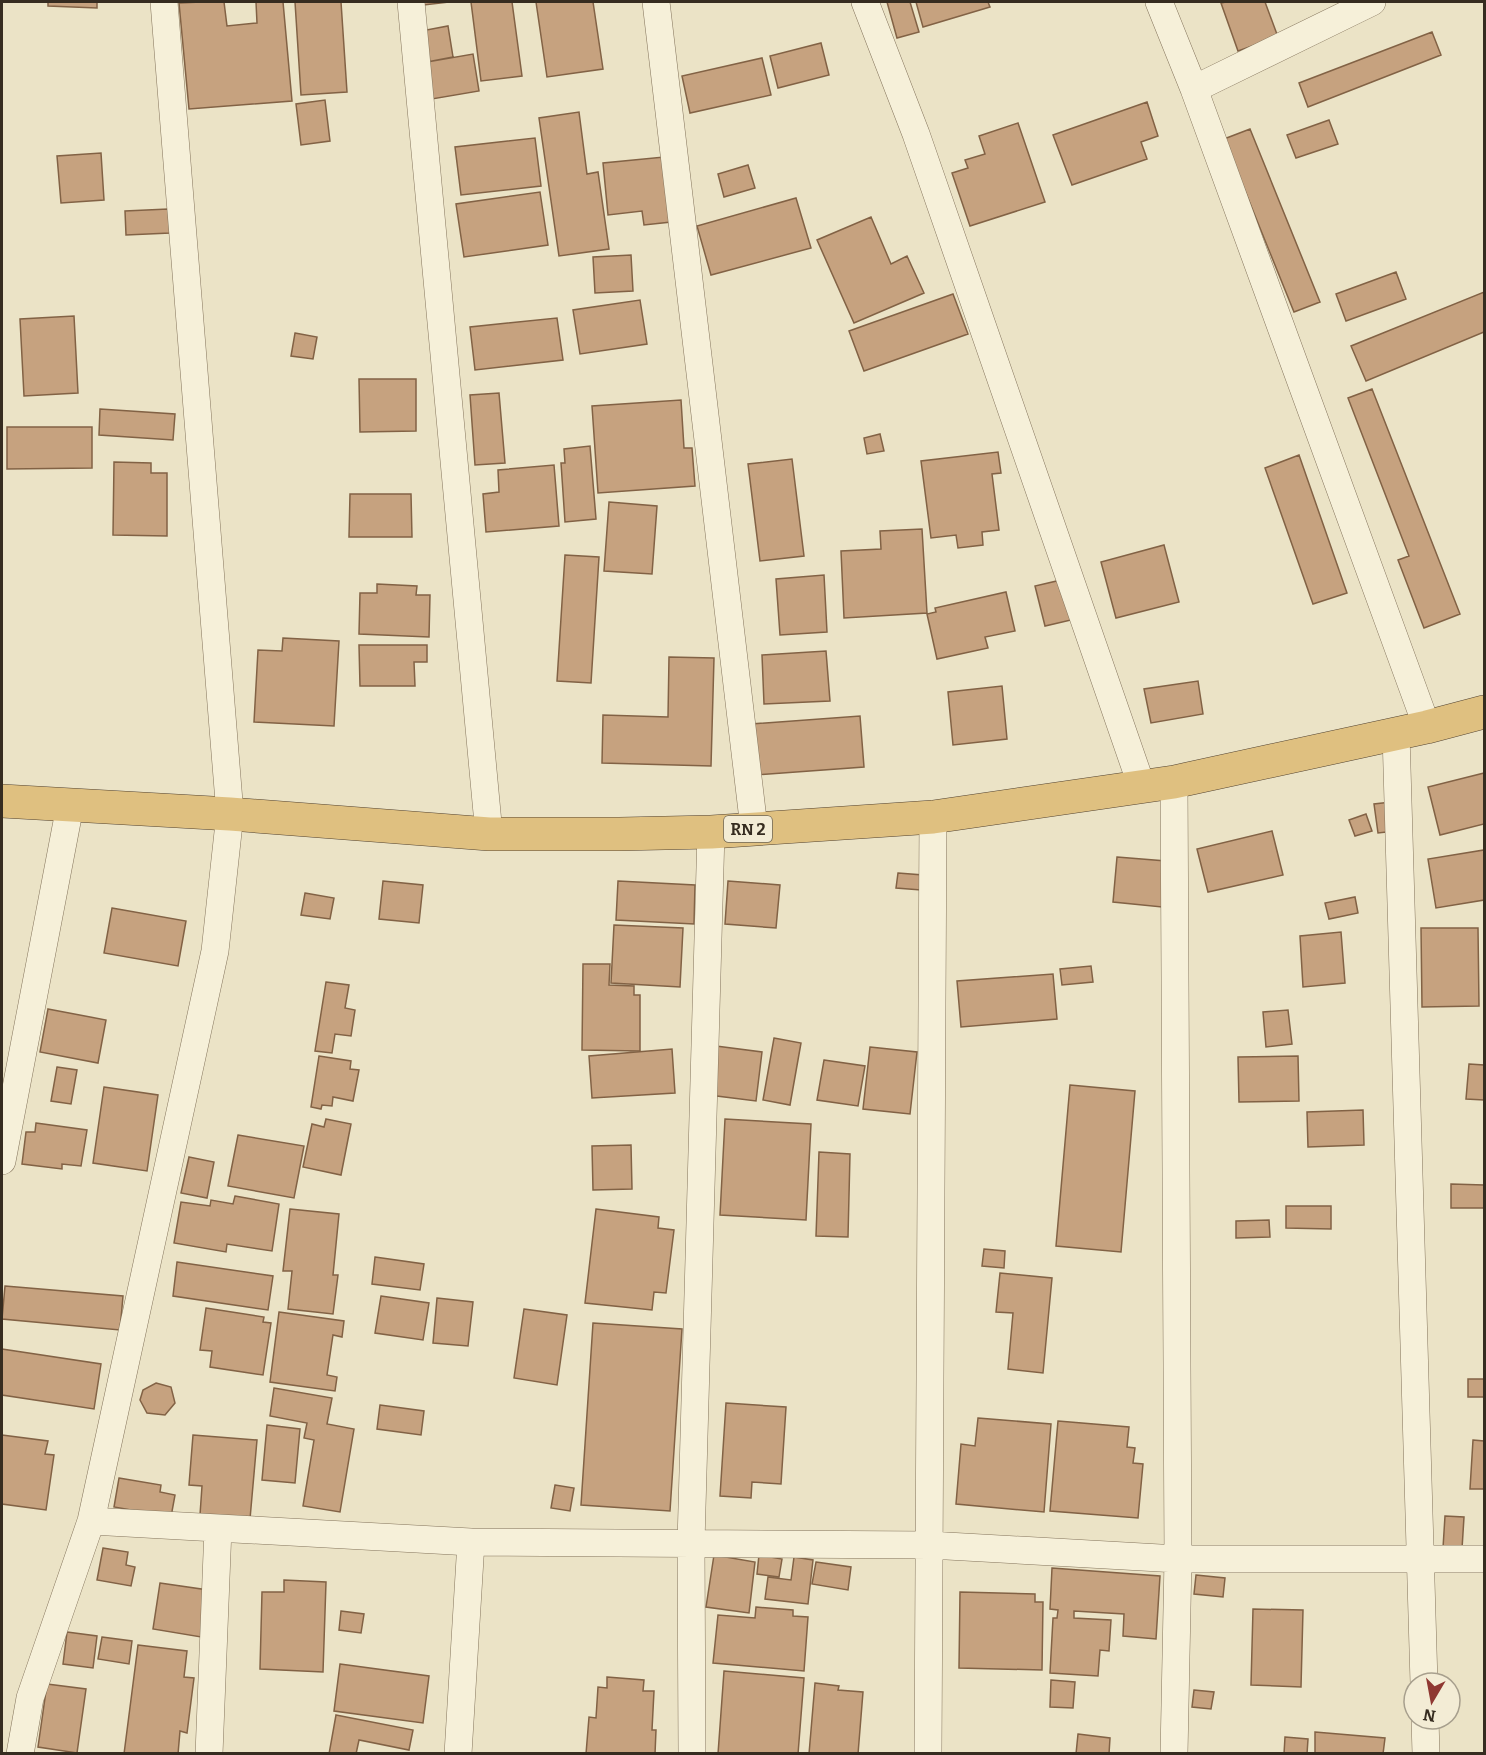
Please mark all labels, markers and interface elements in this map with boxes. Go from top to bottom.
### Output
road number: RN 2 [724,816,772,842]
north arrow [1402,1671,1462,1731]
text: N [1422,1705,1437,1726]

